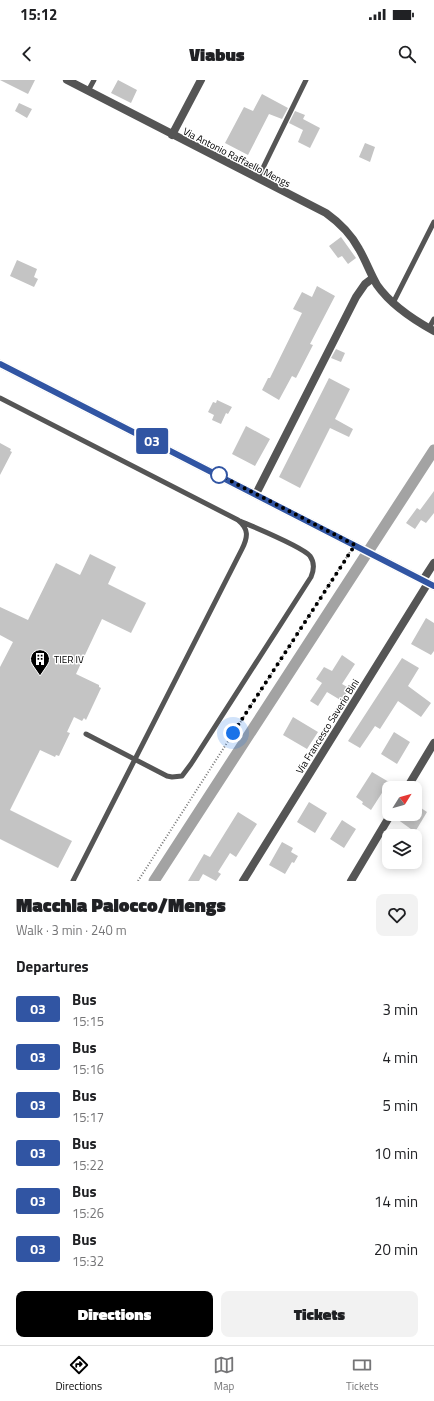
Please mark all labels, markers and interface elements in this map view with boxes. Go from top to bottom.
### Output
text: 15:12 [20,3,57,26]
text: Viabus [189,41,245,68]
icon: back [16,43,38,65]
icon: search [396,43,418,65]
street label: Via Antonio Raffaello Mengs [180,124,293,191]
line badge: 03 [134,428,170,454]
text: 03 [144,430,160,451]
unlabelled marker [210,466,228,484]
building icon: TIER IV [29,648,51,676]
place label: TIER IV [54,652,84,667]
street label: Via Francesco Saverio Bini [292,676,363,776]
your location [223,723,243,743]
north arrow [382,781,422,821]
map controls [382,781,422,869]
button: layers [382,829,422,869]
text: Macchia Palocco/Mengs [16,890,226,919]
button: heart [376,894,418,936]
text: Walk · 3 min · 240 m [16,920,127,940]
text: Departures [16,955,89,978]
text: Bus [72,988,97,1011]
text: 03 [30,998,46,1019]
text: 3 min [382,998,418,1021]
text: 15:15 [72,1011,104,1031]
text: Bus [72,1036,97,1059]
text: 03 [30,1046,46,1067]
text: 4 min [382,1046,418,1069]
text: 15:16 [72,1059,104,1079]
text: Bus [72,1084,97,1107]
text: 03 [30,1094,46,1115]
text: 5 min [382,1094,418,1117]
text: 15:17 [72,1107,104,1127]
text: Bus [72,1132,97,1155]
text: 03 [30,1142,46,1163]
text: 10 min [374,1142,418,1165]
text: 15:22 [72,1155,104,1175]
text: Bus [72,1180,97,1203]
text: 03 [30,1190,46,1211]
text: 14 min [374,1190,418,1213]
text: 15:26 [72,1203,104,1223]
text: Bus [72,1228,97,1251]
text: 03 [30,1238,46,1259]
text: 20 min [374,1238,418,1261]
text: 15:32 [72,1251,104,1271]
button: Directions [16,1291,213,1337]
button: Tickets [221,1291,418,1337]
tab: Directions [55,1354,102,1394]
tab: Map [213,1354,235,1394]
tab: Tickets [346,1354,379,1394]

